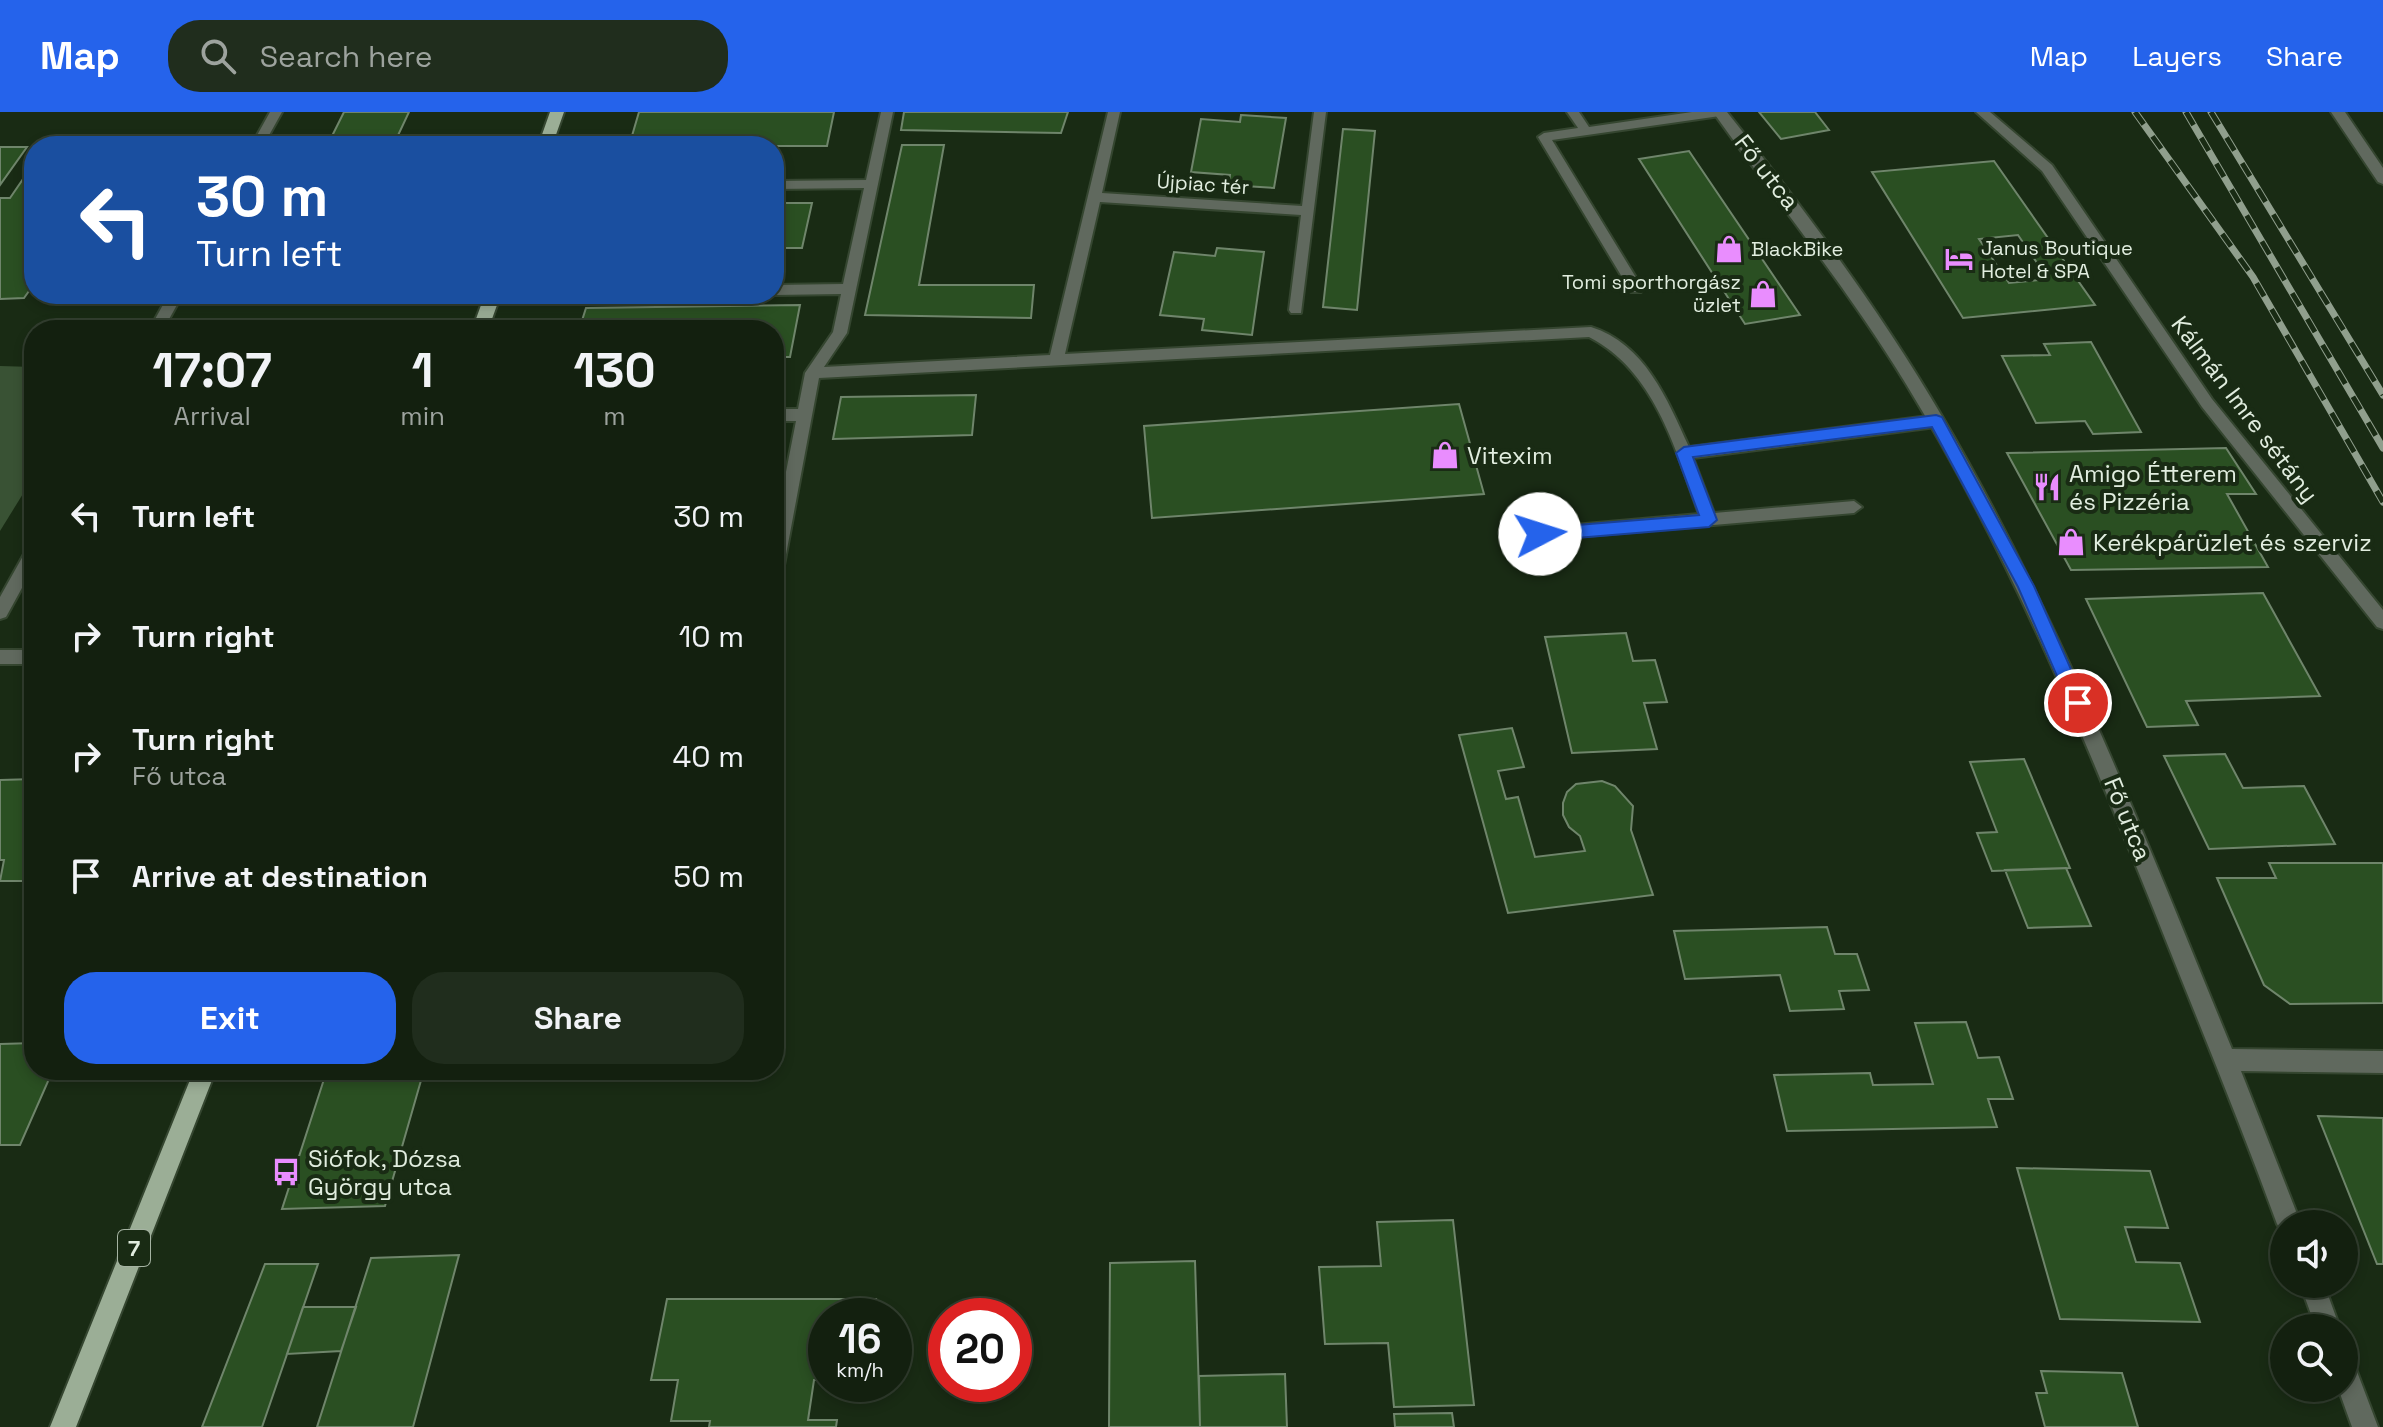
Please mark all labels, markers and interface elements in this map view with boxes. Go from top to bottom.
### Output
search box [168,20,728,92]
text: Map [40,32,120,80]
icon: search [196,34,240,78]
text: Search here [260,37,433,76]
text: Map [2030,38,2088,74]
text: Layers [2132,38,2222,74]
text: Share [2266,38,2343,74]
street label: Fő utca [1728,128,1806,216]
text: 30 m [196,161,328,232]
icon: left [64,168,168,272]
street label: Újpiac tér [1156,168,1250,200]
text: Turn left [196,231,343,277]
shop icon: BlackBike [1714,234,1744,264]
place label: Janus Boutique Hotel & SPA [1981,235,2133,284]
place label: BlackBike [1751,236,1843,262]
hotel icon: Janus Boutique Hotel & SPA [1944,244,1974,274]
place label: Tomi sporthorgász üzlet [1562,269,1741,318]
shop icon: Tomi sporthorgász üzlet [1748,279,1778,309]
street label: Kálmán Imre sétány [2165,310,2325,508]
text: 17:07 [153,340,272,401]
text: 1 [412,340,434,401]
text: 130 [574,340,656,401]
text: Arrival [174,399,251,433]
text: min [400,399,445,433]
text: m [603,399,626,433]
shop icon: Vitexim [1430,440,1460,470]
place label: Vitexim [1467,440,1553,471]
place label: Amigo Étterem és Pizzéria [2069,458,2237,517]
restaurant icon: Amigo Étterem és Pizzéria [2032,472,2062,502]
position arrow [1498,492,1582,576]
icon: left [64,494,108,538]
text: Turn left [132,497,255,536]
text: 30 m [673,497,744,536]
shop icon: Kerékpárüzlet és szerviz [2056,527,2086,557]
place label: Kerékpárüzlet és szerviz [2093,527,2372,558]
icon: right [64,614,108,658]
text: Turn right [132,617,275,656]
text: 10 m [679,617,744,656]
pin [2044,669,2112,737]
icon: arrive [2056,681,2100,725]
text: Turn right [132,720,275,759]
icon: right [64,734,108,778]
text: 40 m [673,737,744,776]
text: Fő utca [132,759,227,793]
street label: Fő utca [2097,773,2159,865]
icon: arrive [64,854,108,898]
text: Arrive at destination [132,857,428,896]
text: 50 m [673,857,744,896]
button: Exit [64,972,396,1064]
button: Share [412,972,744,1064]
place label: Siófok, Dózsa György utca [308,1143,462,1202]
bus stop icon: Siófok, Dózsa György utca [271,1157,301,1187]
map controls [2270,1210,2358,1402]
button: sound [2270,1210,2358,1298]
road number: 7 [118,1230,150,1266]
speed limit sign: 20 [928,1298,1032,1402]
text: 16 [839,1314,881,1365]
button: search [2270,1314,2358,1402]
text: km/h [836,1357,884,1383]

